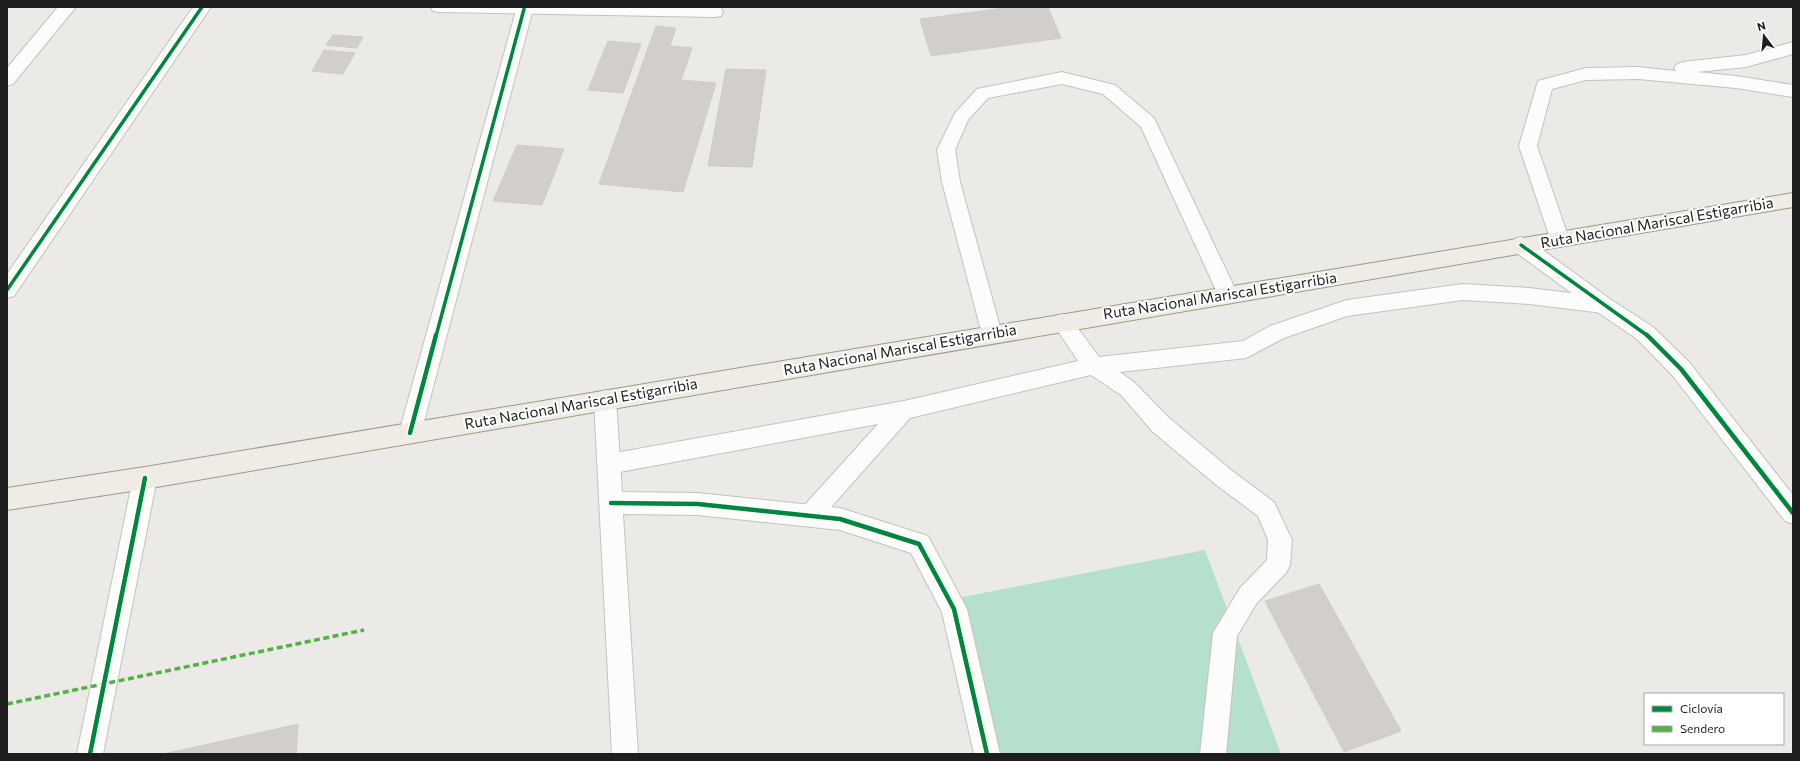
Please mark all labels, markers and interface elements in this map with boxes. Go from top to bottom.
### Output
north arrow [1744,16,1784,56]
text: N [1755,19,1767,33]
street label: Ruta Nacional Mariscal Estigarribia [1539,193,1775,251]
street label: Ruta Nacional Mariscal Estigarribia [1102,268,1338,322]
street label: Ruta Nacional Mariscal Estigarribia [782,320,1018,378]
street label: Ruta Nacional Mariscal Estigarribia [463,374,699,432]
legend [1644,693,1784,745]
text: Ciclovía [1680,701,1723,715]
text: Sendero [1680,721,1725,735]

